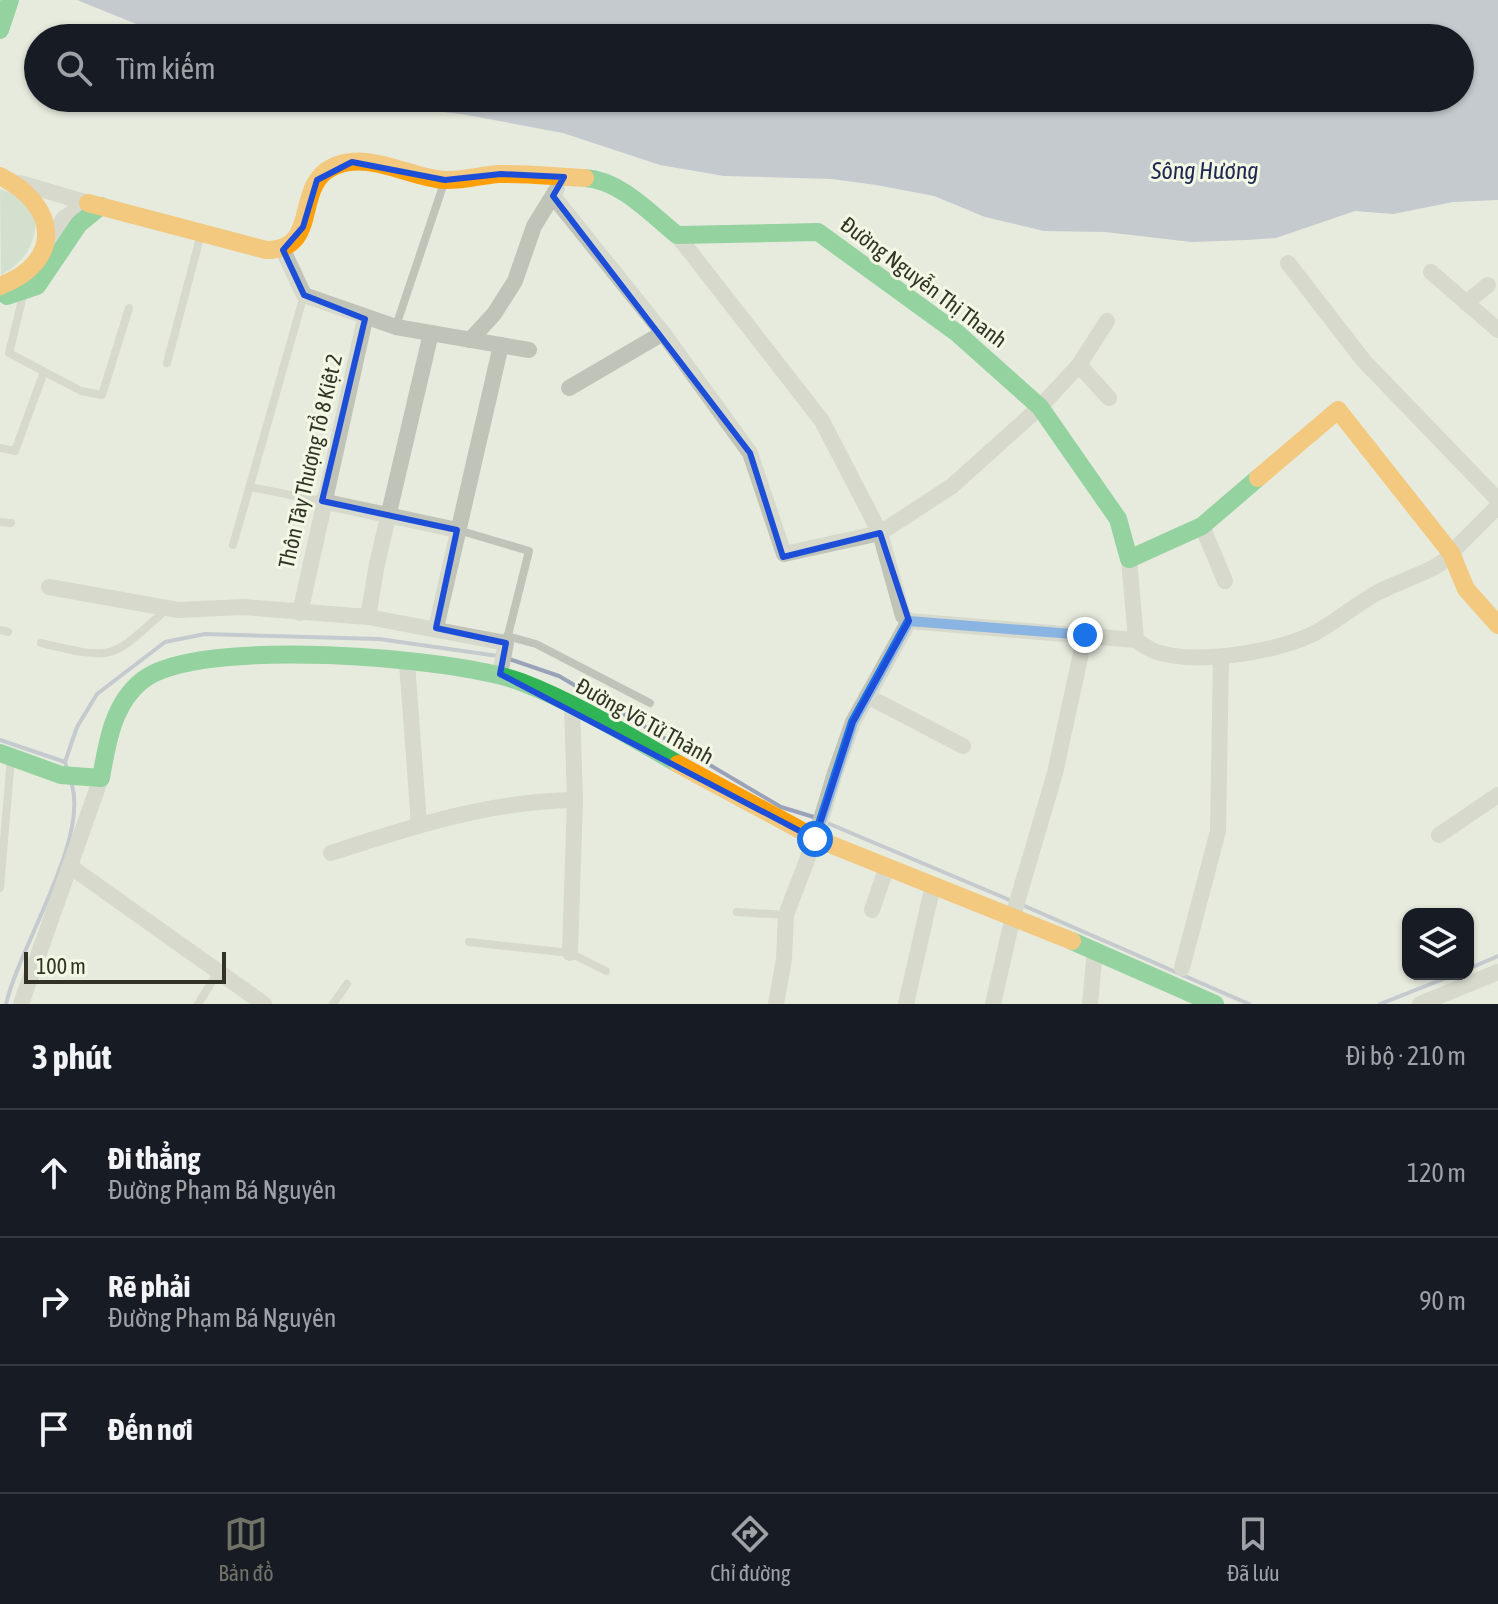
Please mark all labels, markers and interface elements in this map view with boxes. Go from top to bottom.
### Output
search box [24,24,1474,112]
icon: search [52,46,96,90]
text: Tìm kiếm [116,51,216,85]
water label: Sông Hương [1150,157,1259,184]
street label: Đường Nguyễn Thị Thanh [836,211,1012,353]
street label: Thôn Tây Thượng Tổ 8 Kiệt 2 [273,351,347,571]
route end [1067,617,1103,653]
street label: Đường Võ Tử Thành [572,672,718,770]
route start [797,821,833,857]
map controls [1402,908,1474,980]
button: layers [1402,908,1474,980]
scale bar [24,948,226,984]
text: 100 m [36,953,86,979]
text: 3 phút [32,1037,111,1076]
text: Đi bộ · 210 m [1346,1041,1466,1071]
text: Đi thẳng [108,1141,200,1175]
icon: ahead [32,1151,76,1195]
text: 120 m [1407,1158,1466,1188]
text: Đường Phạm Bá Nguyên [108,1175,336,1205]
text: Rẽ phải [108,1269,190,1303]
icon: right [32,1279,76,1323]
text: 90 m [1419,1286,1466,1316]
text: Đường Phạm Bá Nguyên [108,1303,336,1333]
icon: arrive [32,1407,76,1451]
text: Đến nơi [108,1412,193,1446]
tab: Bản đồ [218,1512,274,1586]
tab: Chỉ đường [710,1512,790,1586]
tab: Đã lưu [1227,1512,1280,1586]

